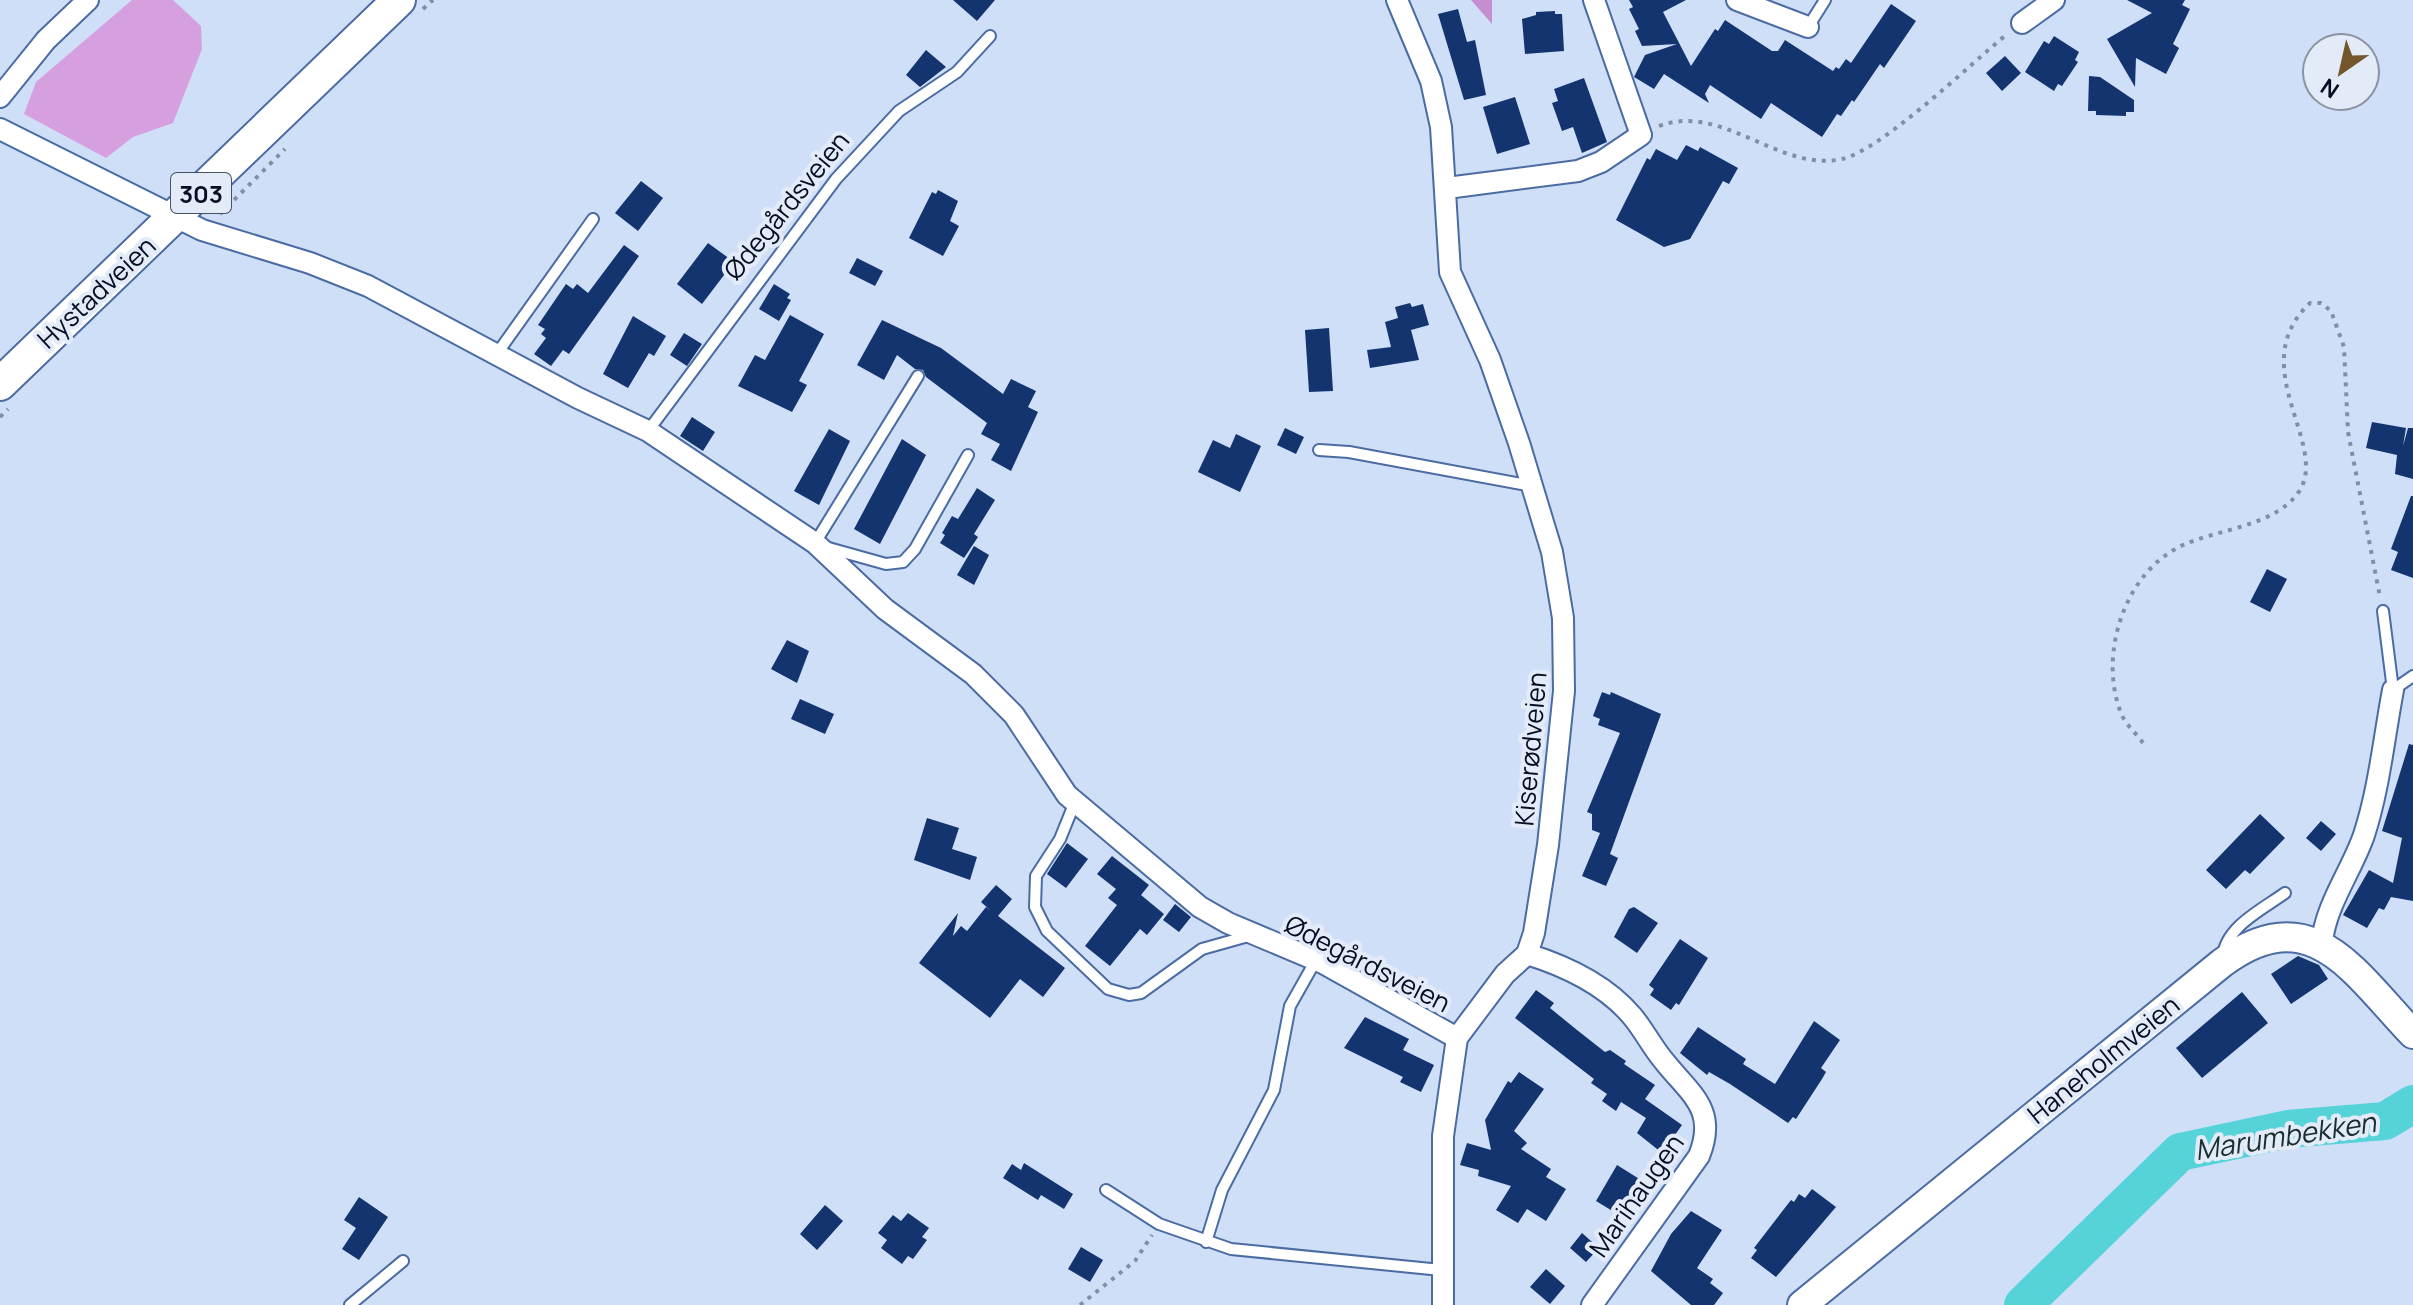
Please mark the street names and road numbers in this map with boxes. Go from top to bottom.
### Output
street label: Ødegårdsveien [715,123,857,287]
road number: 303 [171,173,231,213]
street label: Hystadveien [29,228,163,356]
street label: Kiserødveien [1505,670,1555,828]
street label: Ødegårdsveien [1279,906,1457,1020]
street label: Haneholmveien [2019,986,2187,1132]
street label: Marihaugen [1580,1126,1692,1264]

